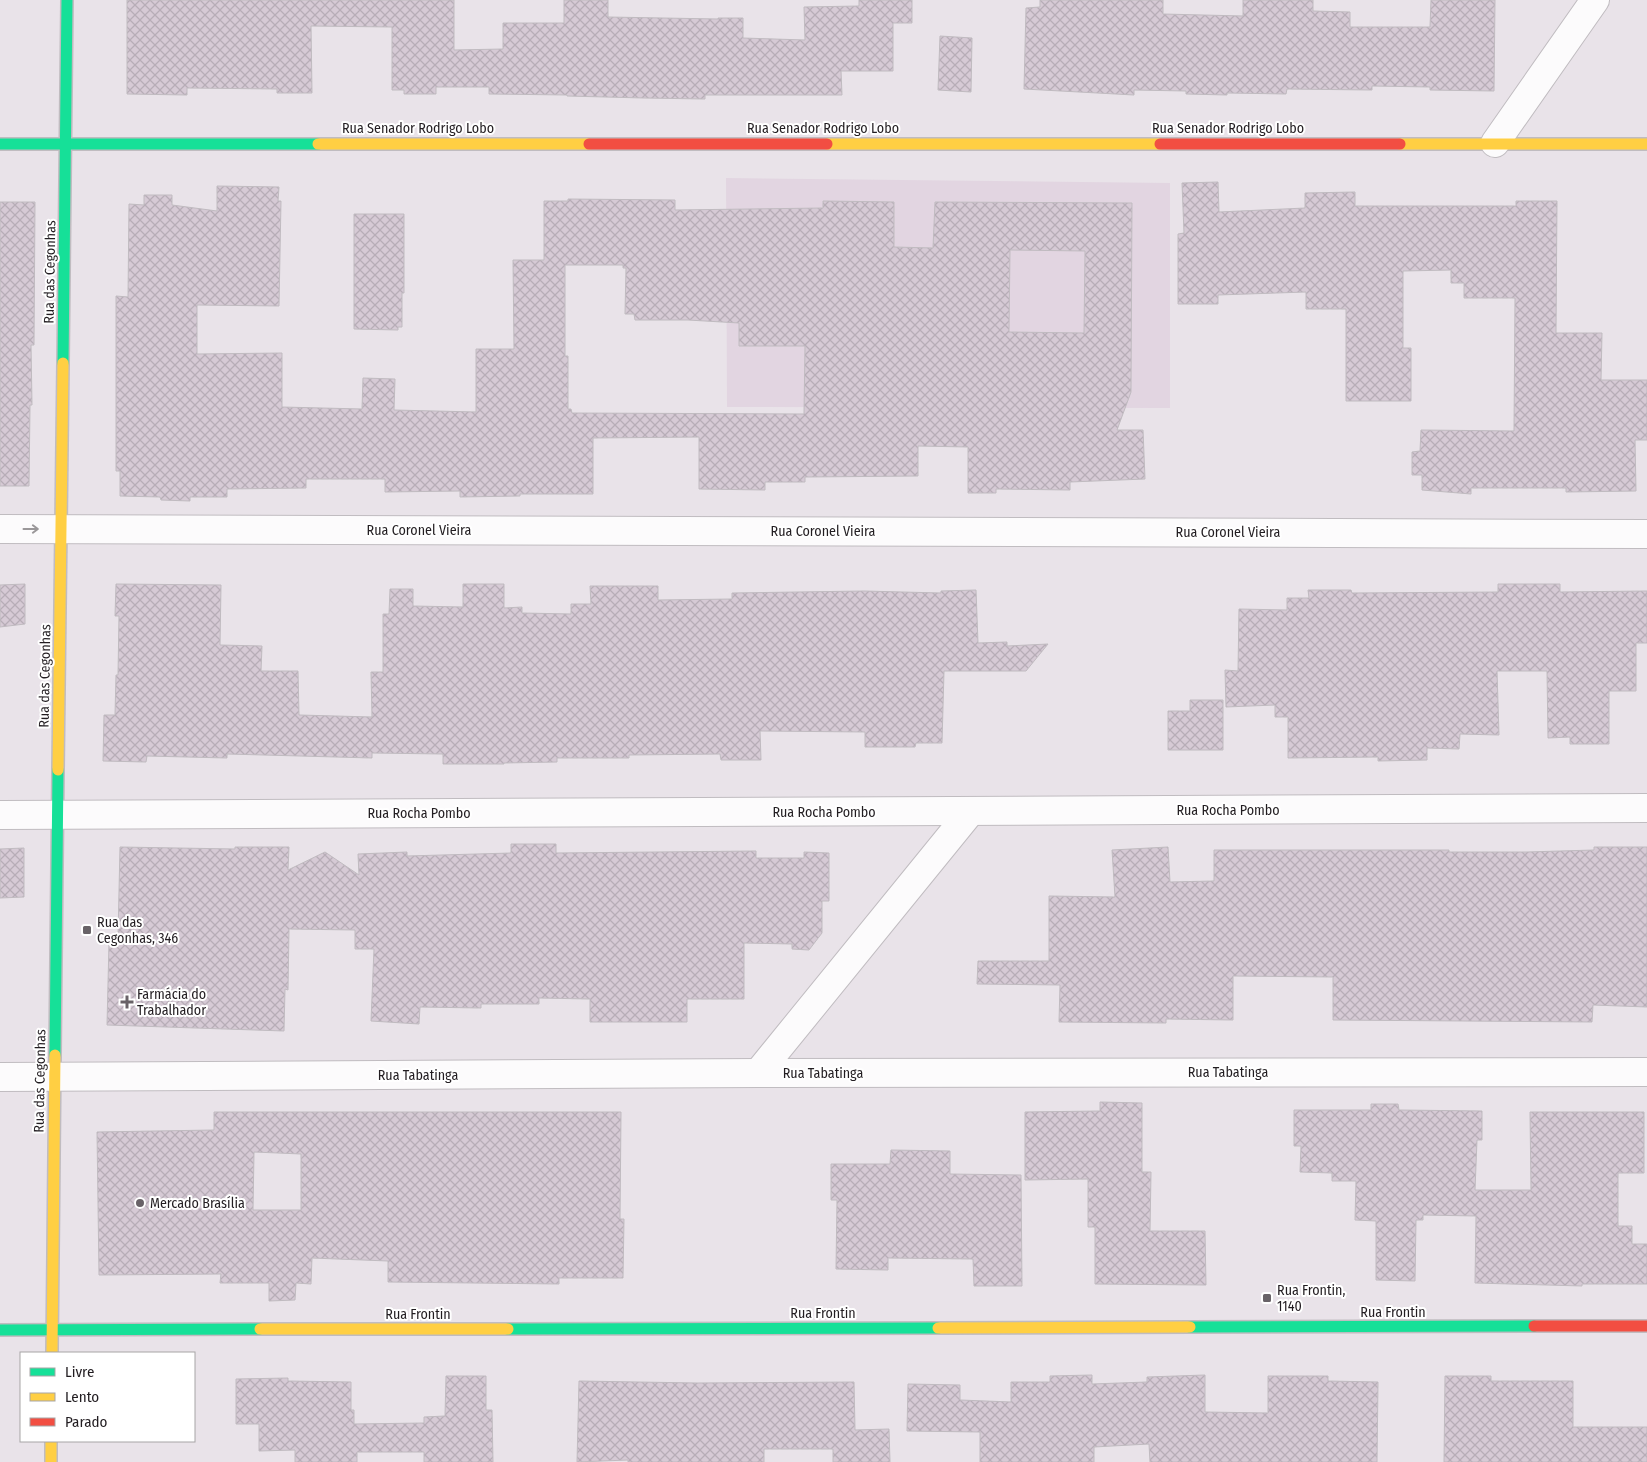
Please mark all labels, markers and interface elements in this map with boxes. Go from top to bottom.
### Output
street label: Rua Senador Rodrigo Lobo [342,120,494,137]
street label: Rua Senador Rodrigo Lobo [747,120,899,137]
street label: Rua Senador Rodrigo Lobo [1152,120,1304,137]
street label: Rua das Cegonhas [41,220,59,324]
street label: Rua Coronel Vieira [367,522,472,539]
street label: Rua Coronel Vieira [771,523,876,540]
one-way arrow [23,524,39,533]
street label: Rua Coronel Vieira [1176,524,1281,541]
street label: Rua das Cegonhas [36,624,54,728]
street label: Rua Rocha Pombo [1176,802,1280,819]
street label: Rua Rocha Pombo [772,804,876,821]
street label: Rua Rocha Pombo [367,805,471,822]
place label: Rua das Cegonhas, 346 [97,914,178,947]
marker: Rua das Cegonhas, 346 [81,924,93,936]
place label: Farmácia do Trabalhador [137,986,206,1019]
marker: Farmácia do Trabalhador [121,996,133,1008]
street label: Rua das Cegonhas [31,1029,49,1133]
street label: Rua Tabatinga [1188,1064,1268,1081]
street label: Rua Tabatinga [783,1065,863,1082]
street label: Rua Tabatinga [378,1067,458,1084]
place label: Mercado Brasília [150,1195,245,1212]
marker: Mercado Brasília [134,1197,146,1209]
place label: Rua Frontin, 1140 [1277,1282,1345,1315]
marker: Rua Frontin, 1140 [1261,1292,1273,1304]
street label: Rua Frontin [1360,1304,1426,1321]
street label: Rua Frontin [790,1305,856,1322]
street label: Rua Frontin [385,1306,451,1323]
legend [20,1352,195,1442]
text: Livre [65,1363,94,1381]
text: Lento [65,1388,99,1406]
text: Parado [65,1413,108,1431]

